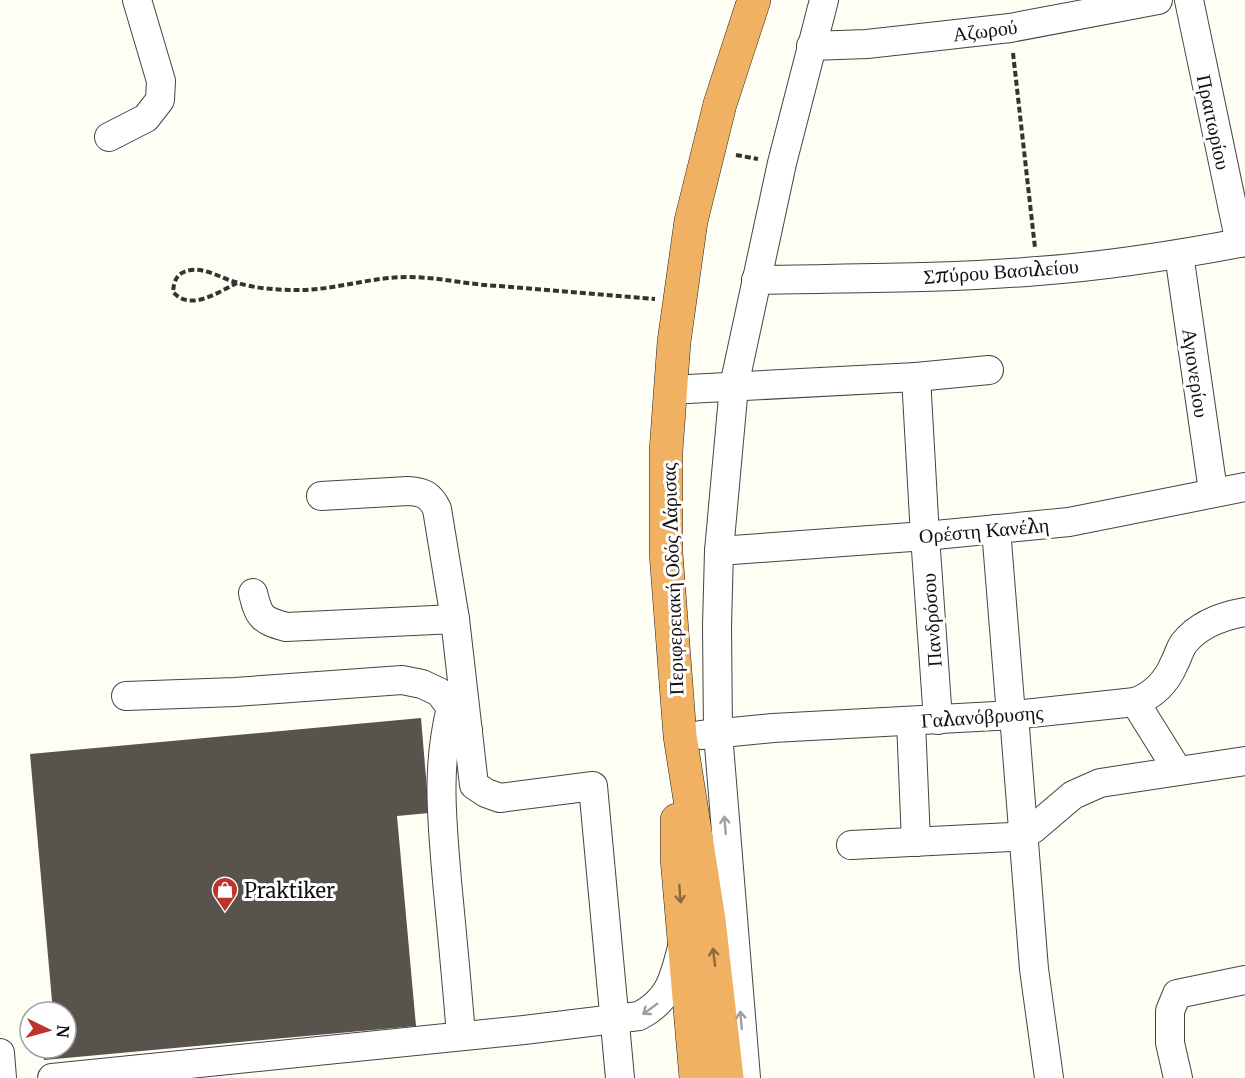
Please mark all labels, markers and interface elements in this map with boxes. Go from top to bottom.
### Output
street label: Αζωρού [951,14,1019,46]
street label: Πραιτωρίου [1192,72,1236,172]
street label: Σπύρου Βασιλείου [923,253,1080,289]
street label: Αγιονερίου [1177,327,1215,419]
street label: Περιφερειακή Οδός Λάρισας [655,462,689,696]
street label: Ορέστη Κανέλη [918,512,1050,548]
street label: Πανδρόσου [915,572,947,668]
street label: Γαλανόβρυσης [920,699,1044,733]
one-way arrow [719,816,730,836]
shop icon: Praktiker [210,875,240,913]
place label: Praktiker [244,878,335,903]
one-way arrow [675,883,686,903]
one-way arrow [708,948,719,968]
north arrow [18,1000,78,1060]
one-way arrow [642,1002,658,1015]
one-way arrow [735,1010,746,1030]
text: N [52,1024,73,1039]

